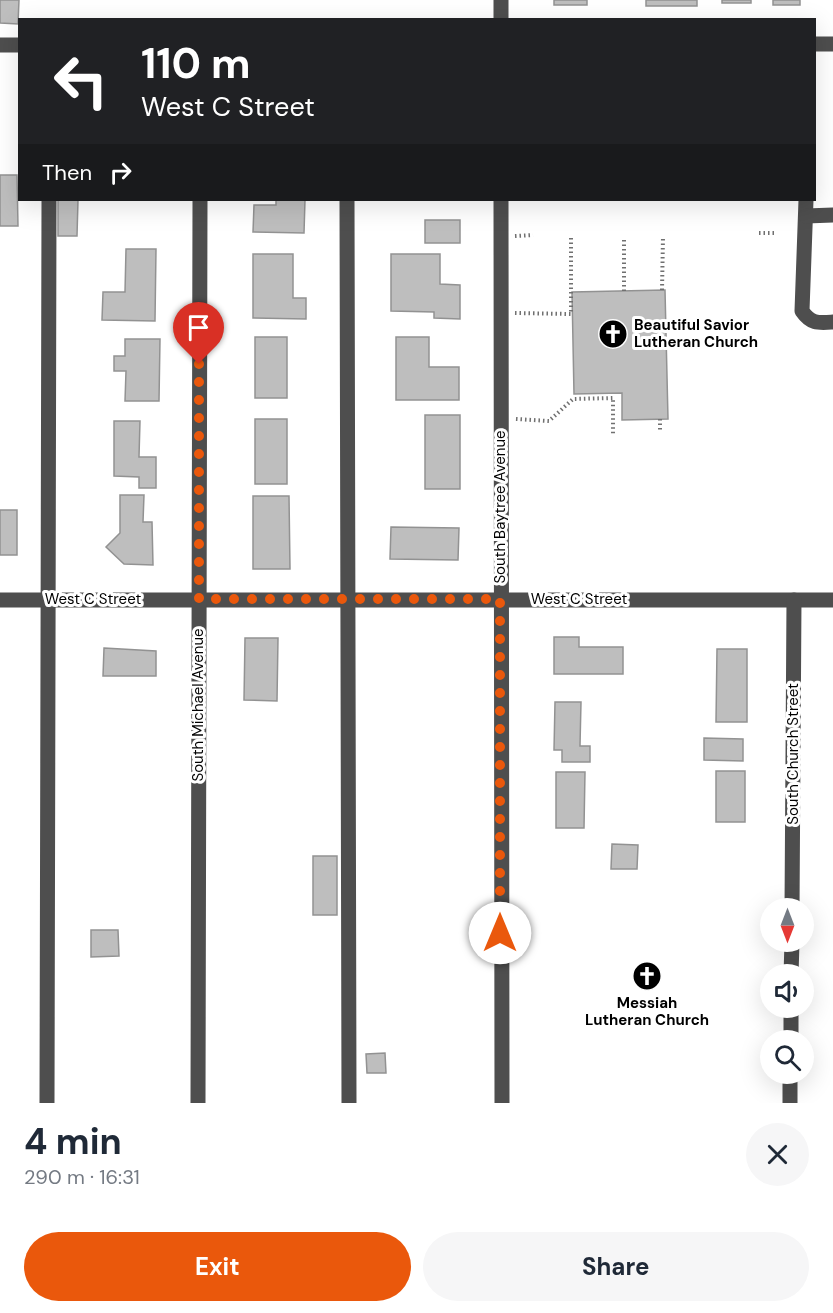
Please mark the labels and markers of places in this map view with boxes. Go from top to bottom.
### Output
pin [173,302,224,364]
place label: Beautiful Savior Lutheran Church [634,315,758,352]
church icon: Beautiful Savior Lutheran Church [597,318,629,350]
church icon: Messiah Lutheran Church [631,960,663,992]
place label: Messiah Lutheran Church [585,993,709,1030]

